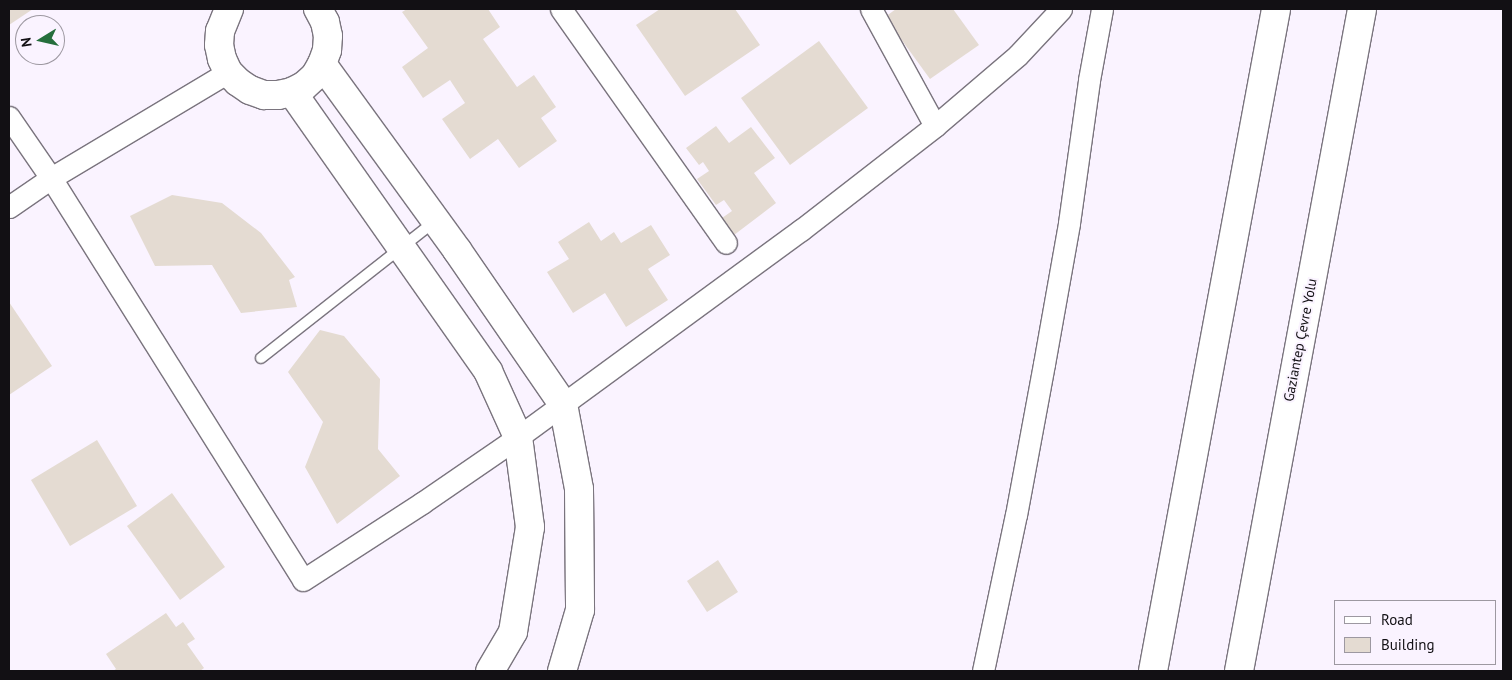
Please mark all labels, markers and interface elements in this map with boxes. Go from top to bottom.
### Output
north arrow [15,15,65,65]
text: N [17,36,36,48]
street label: Gaziantep Çevre Yolu [1280,277,1320,403]
legend [1334,600,1497,665]
text: Road [1381,610,1413,629]
text: Building [1381,635,1435,654]

